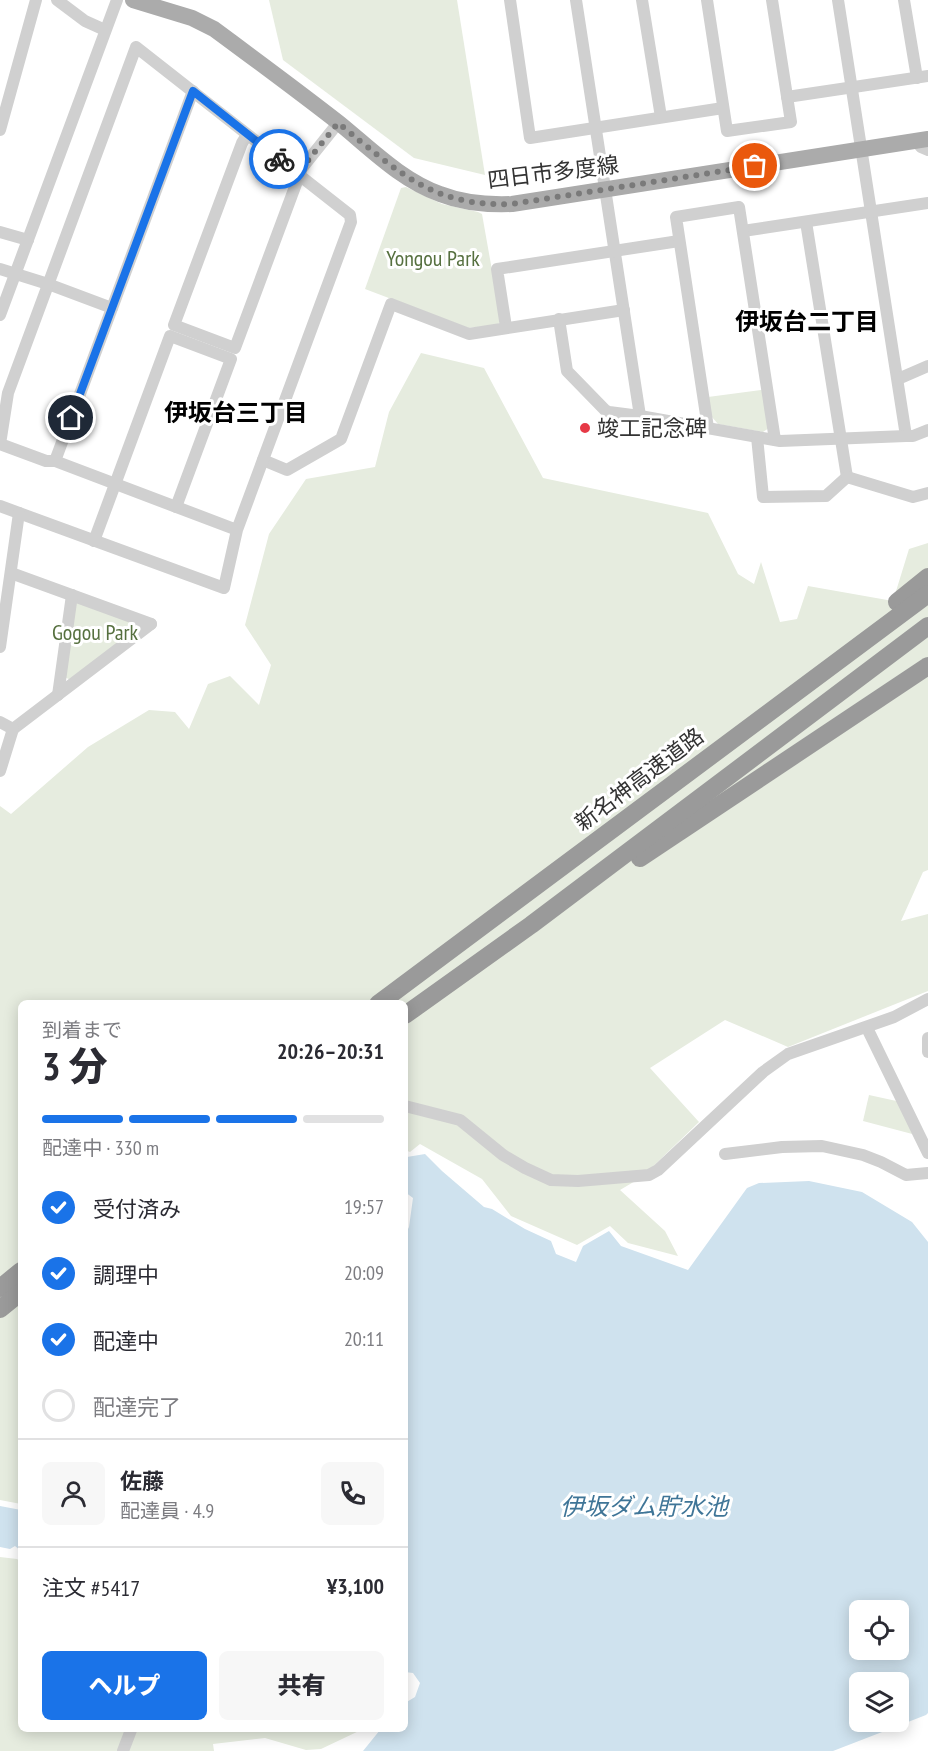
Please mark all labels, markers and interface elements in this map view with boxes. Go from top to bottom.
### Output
courier [249,129,309,189]
pin [729,140,780,191]
icon: bike [263,143,296,176]
icon: bag [738,149,771,182]
street label: 四日市多度線 [486,150,620,194]
park label: Yongou Park [386,244,480,272]
district label: 伊坂台二丁目 [735,306,879,337]
pin [45,392,96,443]
district label: 伊坂台三丁目 [164,397,308,428]
icon: home [54,401,87,434]
place label: 竣工記念碑 [597,414,707,442]
marker: 竣工記念碑 [578,421,592,435]
park label: Gogou Park [52,618,139,646]
street label: 新名神高速道路 [569,721,709,837]
text: 到着まで [42,1017,122,1043]
text: 20:26–20:31 [277,1037,384,1065]
text: 3 分 [42,1040,108,1091]
text: 配達中 · 330 m [42,1135,159,1161]
icon: check [42,1191,75,1224]
text: 19:57 [344,1194,384,1220]
text: 受付済み [93,1195,181,1223]
icon: check [42,1257,75,1290]
text: 20:09 [344,1260,384,1286]
text: 調理中 [93,1261,159,1289]
icon: check [42,1323,75,1356]
text: 20:11 [344,1326,384,1352]
text: 配達中 [93,1327,159,1355]
text: 配達完了 [93,1393,181,1421]
button: person [42,1462,105,1525]
button: phone [321,1462,384,1525]
text: 佐藤 [120,1467,164,1495]
water label: 伊坂ダム貯水池 [560,1491,730,1522]
text: 配達員 · 4.9 [120,1498,214,1524]
text: ¥3,100 [327,1572,384,1600]
text: 注文 #5417 [42,1574,140,1602]
map controls [849,1600,909,1732]
button: locate [849,1600,909,1660]
button: ヘルプ [42,1651,207,1720]
button: 共有 [219,1651,384,1720]
button: layers [849,1672,909,1732]

